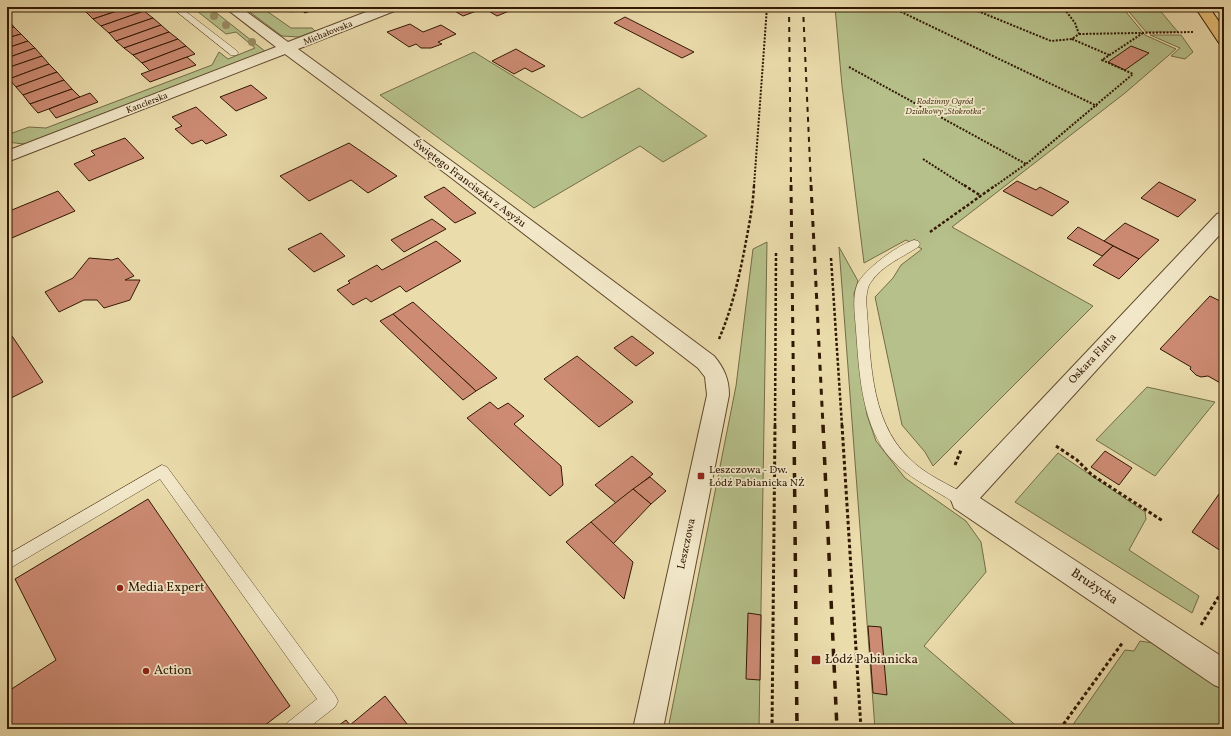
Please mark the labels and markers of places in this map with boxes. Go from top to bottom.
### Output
place label: Leszczowa - Dw. Łódź Pabianicka NŻ [709,463,805,491]
marker: Leszczowa - Dw. Łódź Pabianicka NŻ [696,471,706,481]
place label: Media Expert [128,579,205,597]
marker: Media Expert [115,583,125,593]
place label: Łódź Pabianicka [825,651,918,669]
marker: Łódź Pabianicka [810,654,822,666]
place label: Action [154,662,192,680]
marker: Action [141,666,151,676]

